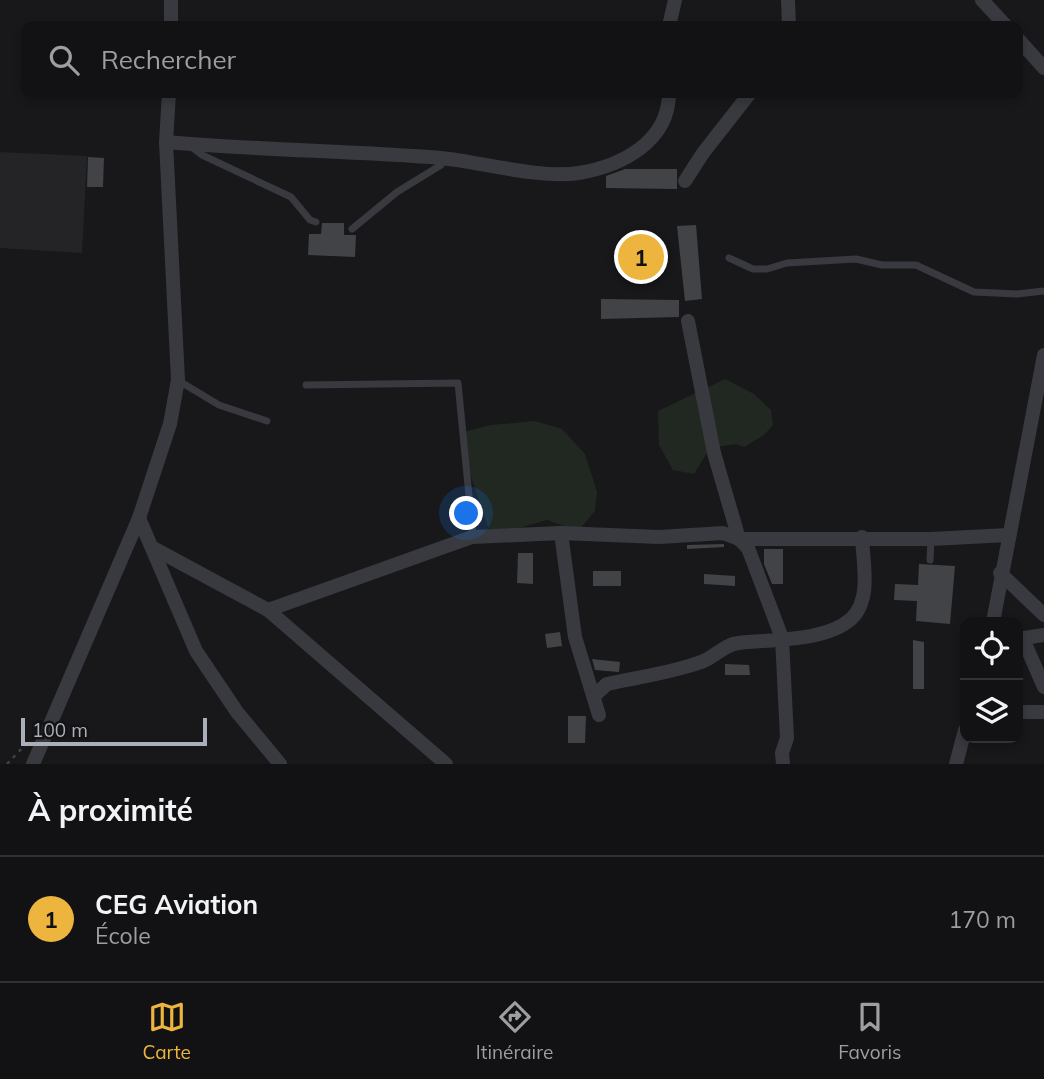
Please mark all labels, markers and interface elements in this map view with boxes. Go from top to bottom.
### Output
search box [21,21,1023,98]
icon: search [45,41,83,79]
text: Rechercher [101,43,236,76]
pin: 1 [618,231,664,283]
your location [449,496,483,530]
map controls [960,617,1023,743]
button: locate [960,617,1023,680]
button: layers [960,680,1023,743]
scale bar [21,715,206,747]
text: 100 m [32,718,88,742]
text: À proximité [28,791,193,829]
text: CEG Aviation [95,888,258,921]
text: 1 [44,905,58,934]
text: 170 m [948,905,1016,934]
text: École [95,921,151,950]
tab: Carte [142,998,191,1064]
tab: Itinéraire [476,998,553,1064]
tab: Favoris [838,998,901,1064]

